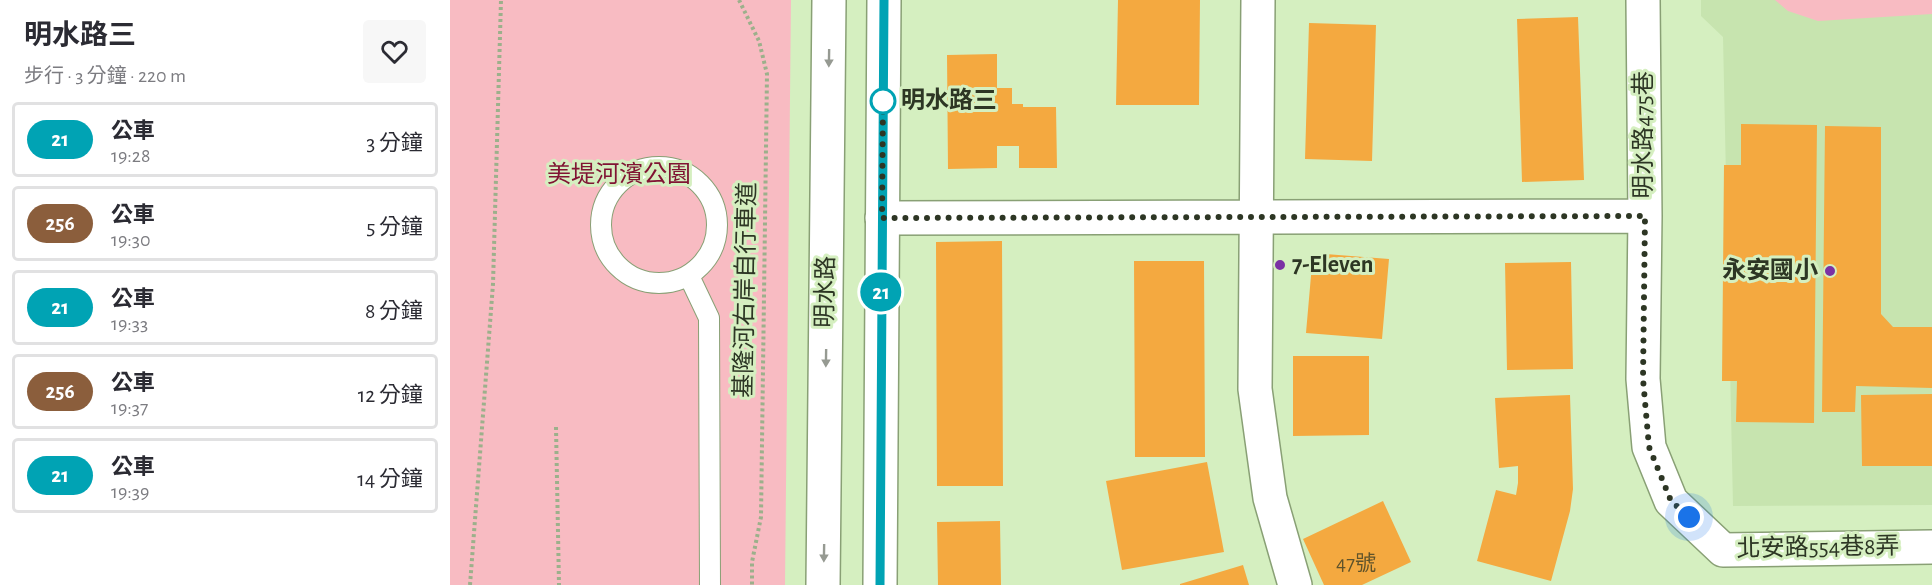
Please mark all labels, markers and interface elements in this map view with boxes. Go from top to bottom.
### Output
button: heart [363,20,426,83]
text: 明水路三 [24,22,136,50]
one-way arrow [824,49,834,68]
text: 步行 · 3 分鐘 · 220 m [24,66,186,86]
street label: 明水路475巷 [1630,71,1656,199]
place label: 明水路三 [901,87,997,113]
marker: 明水路三 [870,88,896,114]
text: 公車 [111,120,155,142]
text: 21 [51,129,69,150]
text: 3 分鐘 [366,132,423,154]
text: 19:28 [111,146,150,166]
park label: 美堤河濱公園 [547,161,691,187]
street label: 基隆河右岸自行車道 [730,182,760,398]
text: 公車 [111,204,155,226]
text: 256 [45,213,75,234]
text: 5 分鐘 [366,216,423,238]
text: 19:30 [111,230,151,250]
place label: 7-Eleven [1292,253,1373,277]
street label: 明水路 [811,256,839,328]
place label: 永安國小 [1722,257,1818,283]
marker: 7-Eleven [1273,258,1287,272]
marker: 永安國小 [1823,264,1837,278]
line badge: 21 [854,272,908,312]
text: 21 [872,282,890,303]
text: 公車 [111,288,155,310]
text: 21 [51,297,69,318]
text: 8 分鐘 [365,300,423,322]
text: 19:33 [111,314,148,334]
one-way arrow [821,349,831,368]
text: 公車 [111,372,155,394]
text: 256 [45,381,75,402]
text: 12 分鐘 [358,384,423,406]
text: 19:37 [111,398,148,418]
text: 公車 [111,456,155,478]
text: 21 [51,465,69,486]
text: 14 分鐘 [357,468,423,490]
text: 19:39 [111,482,150,502]
your location [1674,502,1704,532]
street label: 北安路554巷8弄 [1736,533,1900,561]
one-way arrow [819,544,829,563]
house number: 47號 [1336,552,1376,574]

